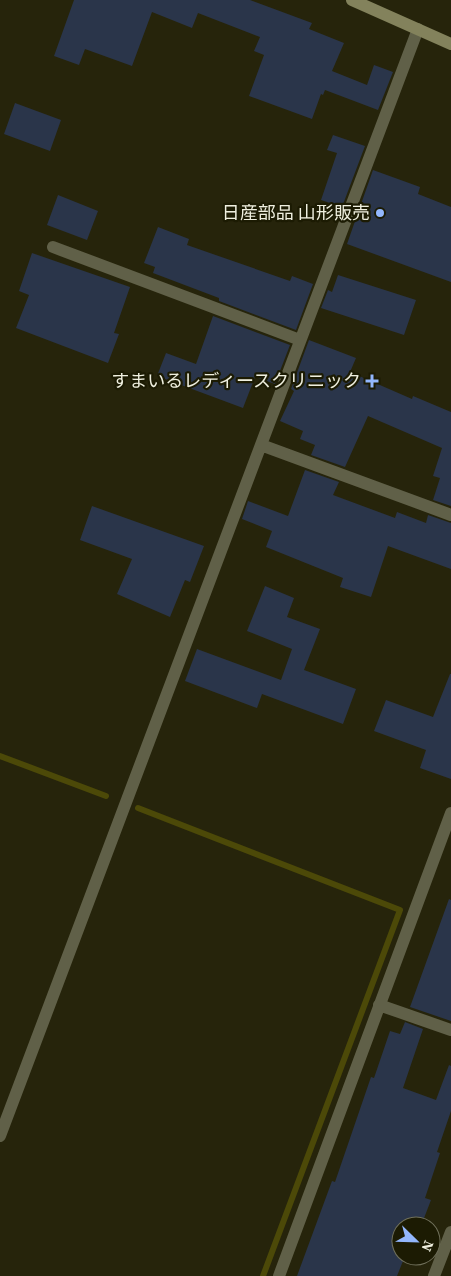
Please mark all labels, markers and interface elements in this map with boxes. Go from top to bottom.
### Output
place label: 日産部品 山形販売 [222,200,370,225]
marker: 日産部品 山形販売 [374,207,386,219]
place label: すまいるレディースクリニック [111,368,361,393]
marker: すまいるレディースクリニック [365,374,379,388]
north arrow [391,1216,441,1266]
text: N [417,1237,439,1255]

